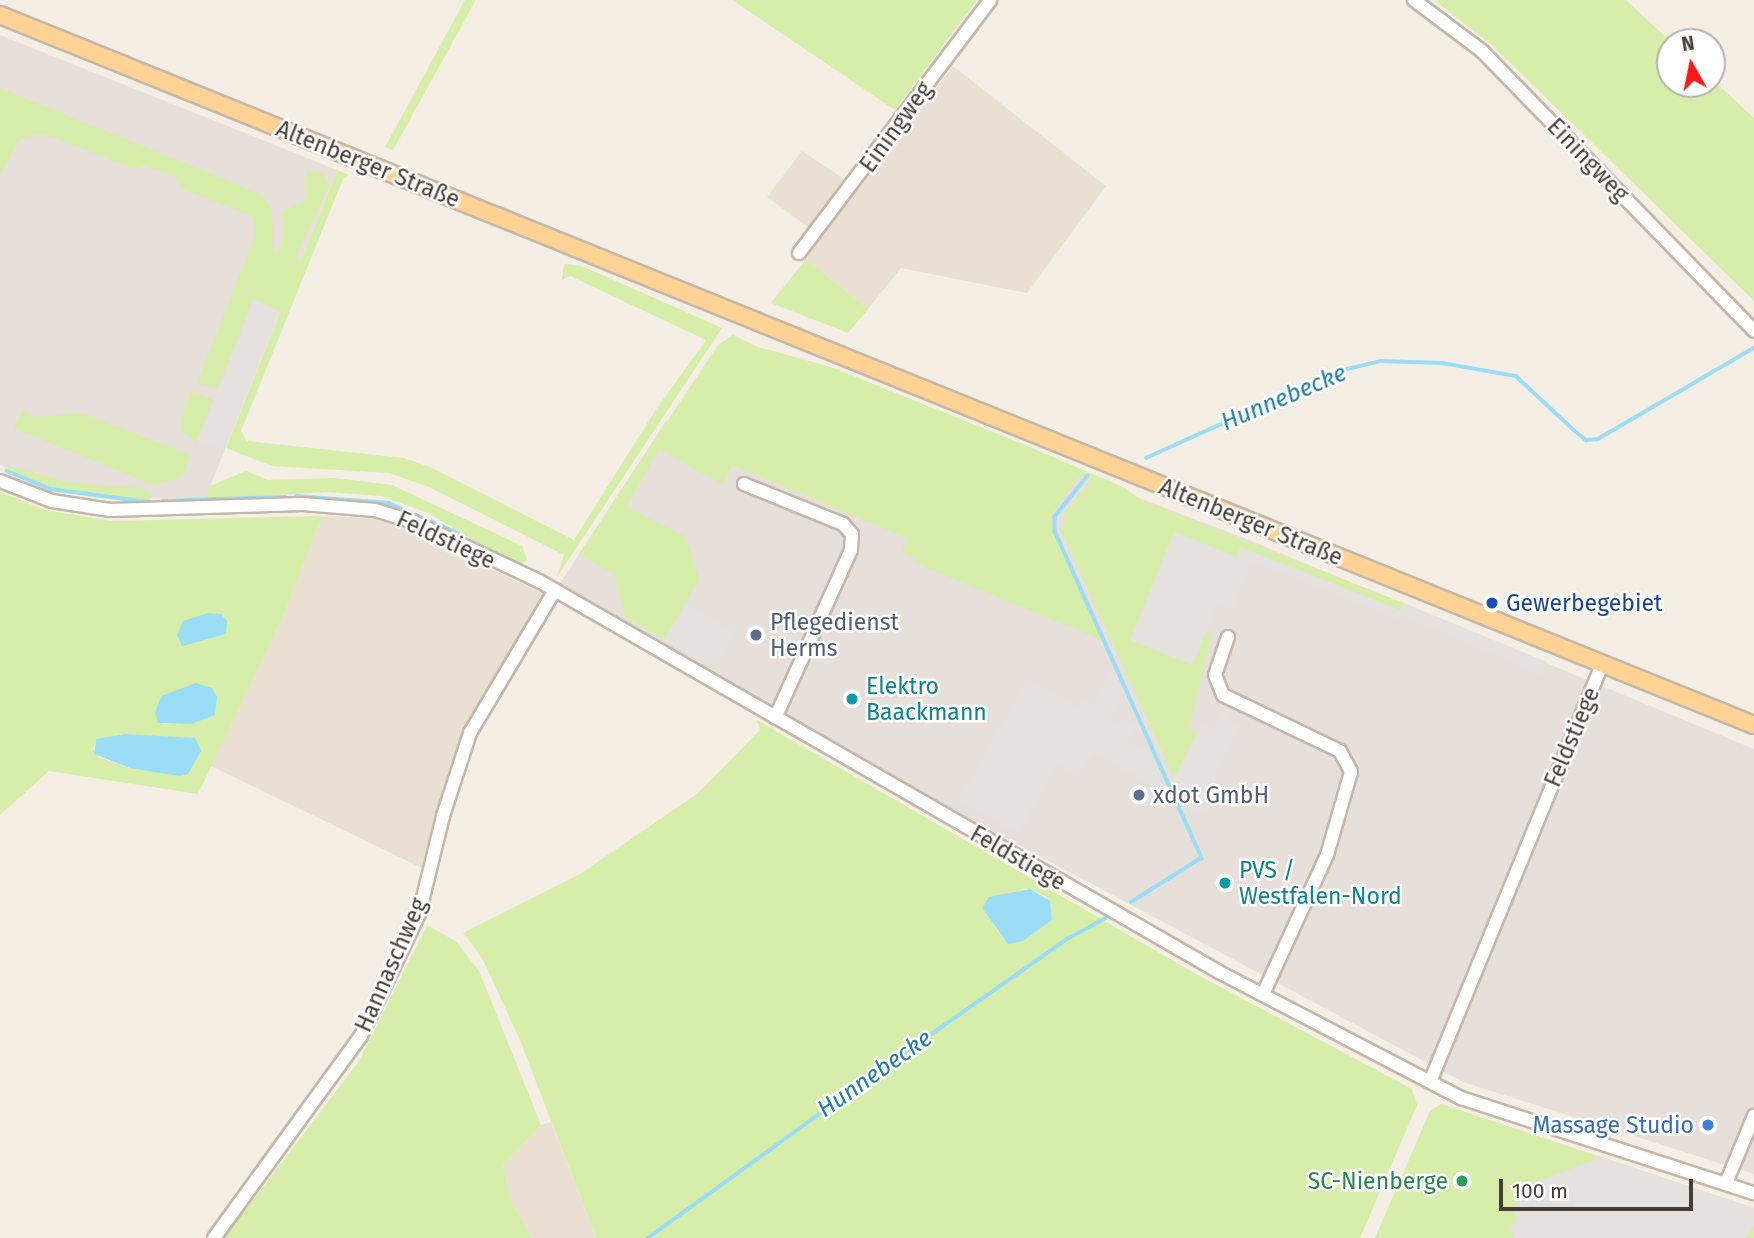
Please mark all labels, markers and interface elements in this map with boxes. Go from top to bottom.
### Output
north arrow [1656,28,1726,98]
text: N [1680,31,1696,56]
street label: Einingweg [854,76,938,178]
street label: Einingweg [1542,113,1634,207]
street label: Altenberger Straße [272,115,464,213]
water label: Hunnebecke [1217,359,1351,437]
street label: Altenberger Straße [1155,473,1347,571]
street label: Feldstiege [392,505,500,575]
place label: Gewerbegebiet [1506,589,1662,617]
marker: Gewerbegebiet [1484,595,1500,611]
place label: Pflegedienst Herms [770,608,899,662]
marker: Pflegedienst Herms [748,627,764,643]
place label: Elektro Baackmann [866,672,987,726]
street label: Feldstiege [1539,683,1605,791]
marker: Elektro Baackmann [844,691,860,707]
place label: xdot GmbH [1153,781,1269,809]
marker: xdot GmbH [1131,787,1147,803]
street label: Feldstiege [965,820,1071,896]
place label: PVS / Westfalen-Nord [1239,856,1402,910]
marker: PVS / Westfalen-Nord [1217,875,1233,891]
street label: Hannaschweg [349,894,433,1036]
water label: Hunnebecke [812,1024,938,1124]
place label: Massage Studio [1532,1111,1694,1139]
marker: Massage Studio [1700,1117,1716,1133]
scale bar [1502,1164,1696,1208]
place label: SC-Nienberge [1308,1167,1448,1195]
marker: SC-Nienberge [1454,1173,1470,1189]
text: 100 m [1512,1178,1568,1204]

